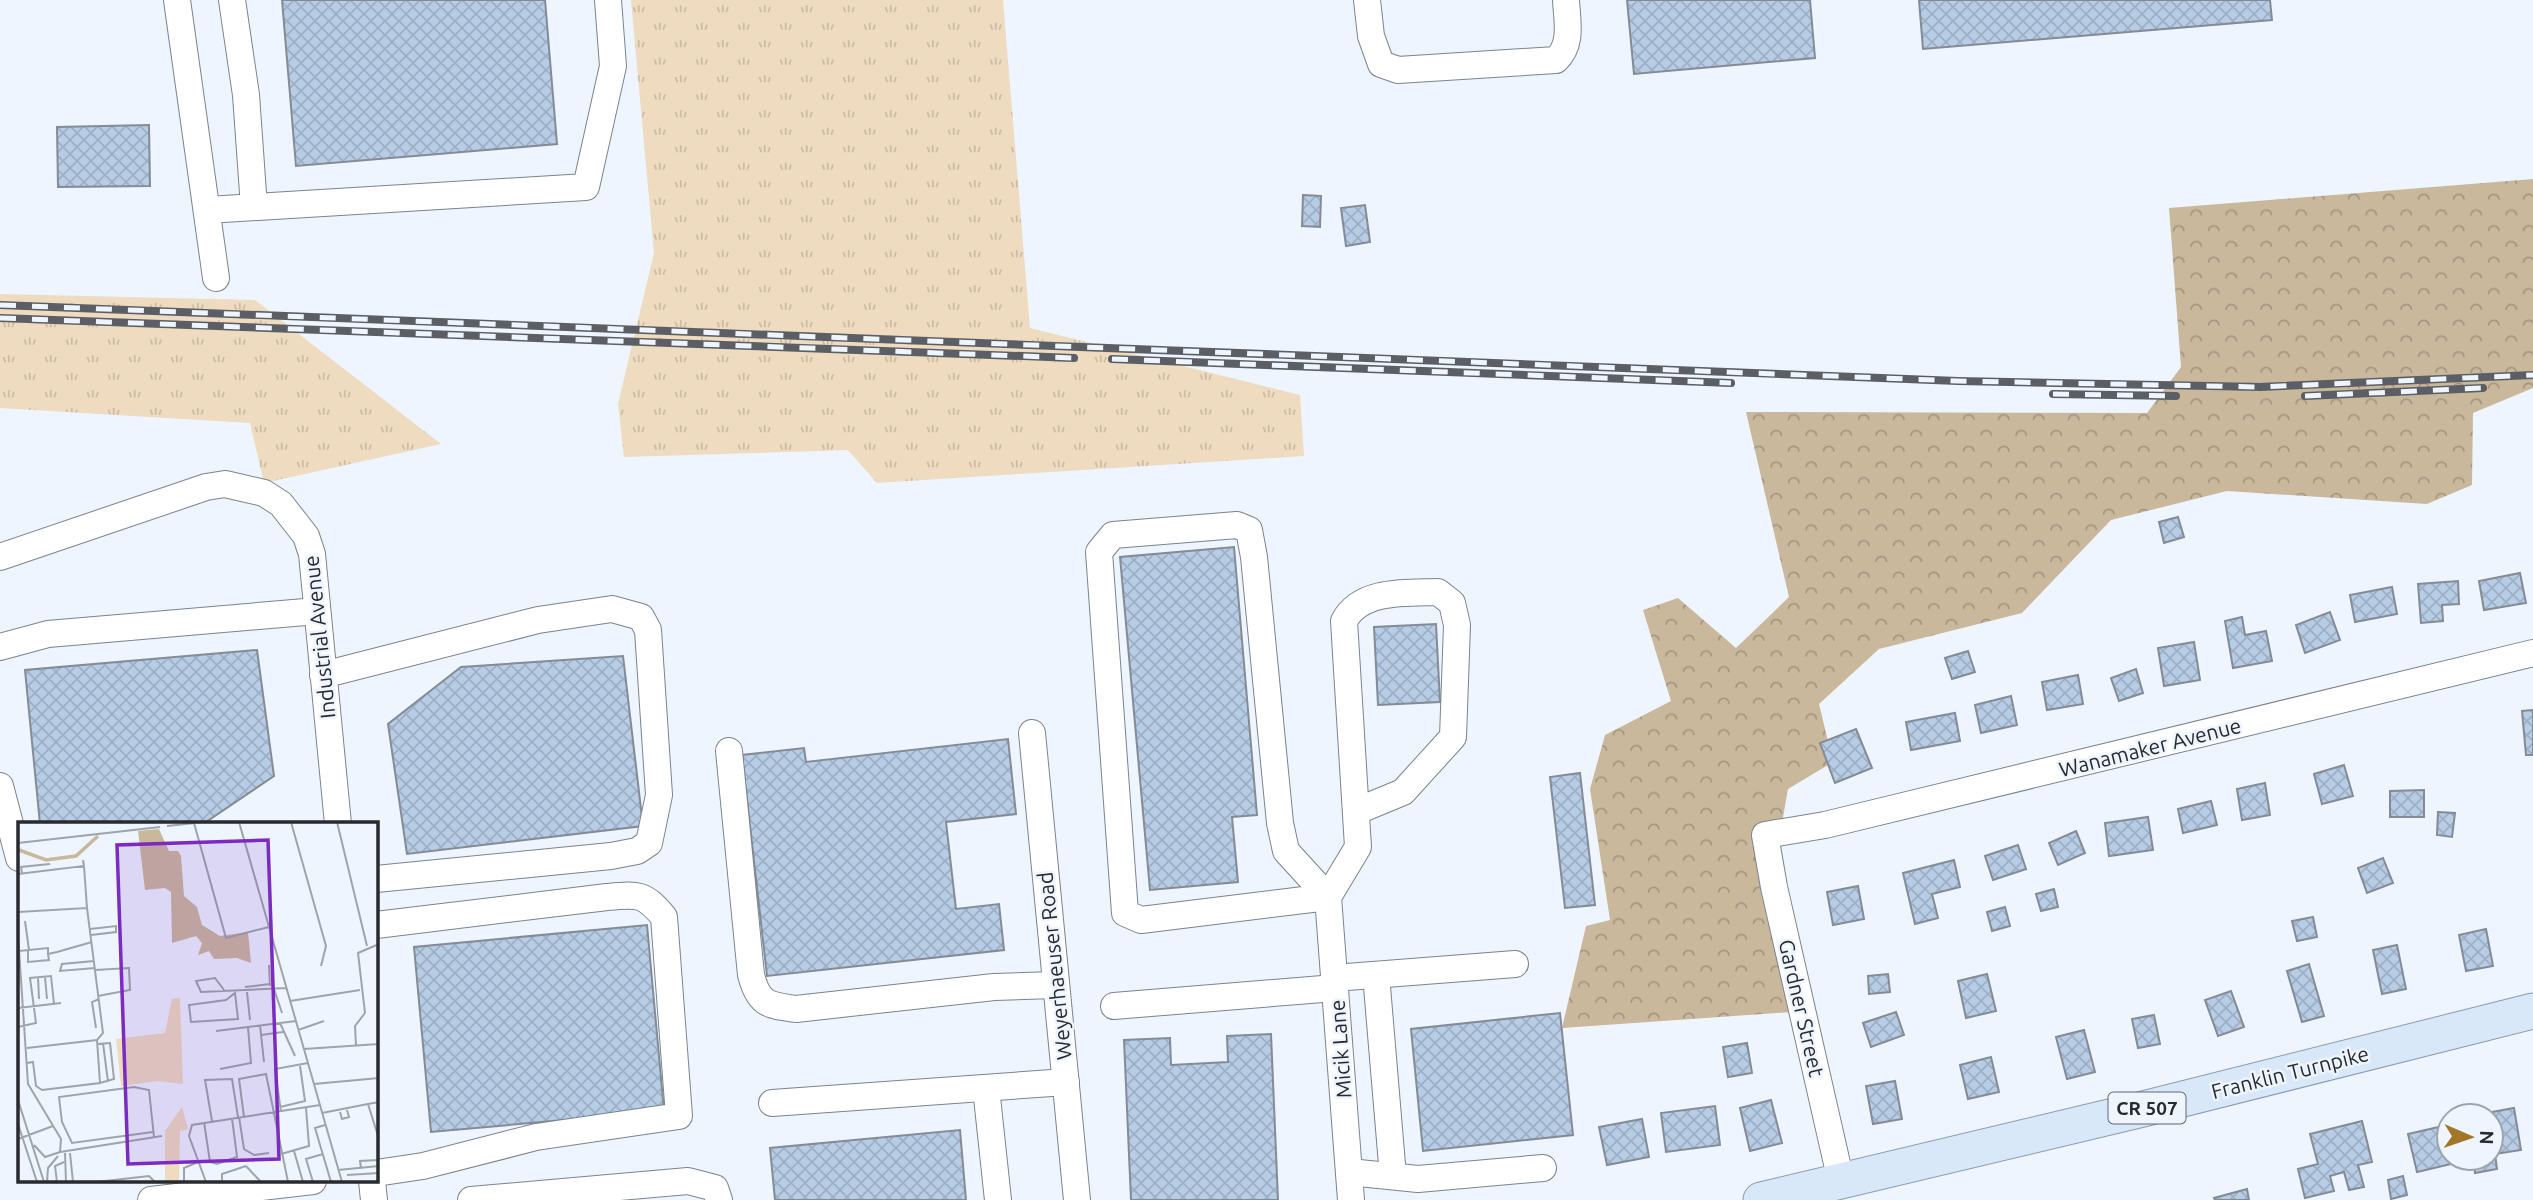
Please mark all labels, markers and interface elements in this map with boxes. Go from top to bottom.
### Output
street label: Industrial Avenue [298,554,340,720]
street label: Wanamaker Avenue [2056,713,2244,781]
inset map [18,822,378,1182]
street label: Weyerhaeuser Road [1032,871,1076,1061]
street label: Gardner Street [1775,937,1829,1079]
street label: Micik Lane [1325,999,1355,1099]
street label: Franklin Turnpike [2209,1041,2371,1103]
road number: CR 507 [2108,1092,2186,1124]
north arrow [2435,1102,2505,1172]
text: N [2476,1130,2498,1145]

